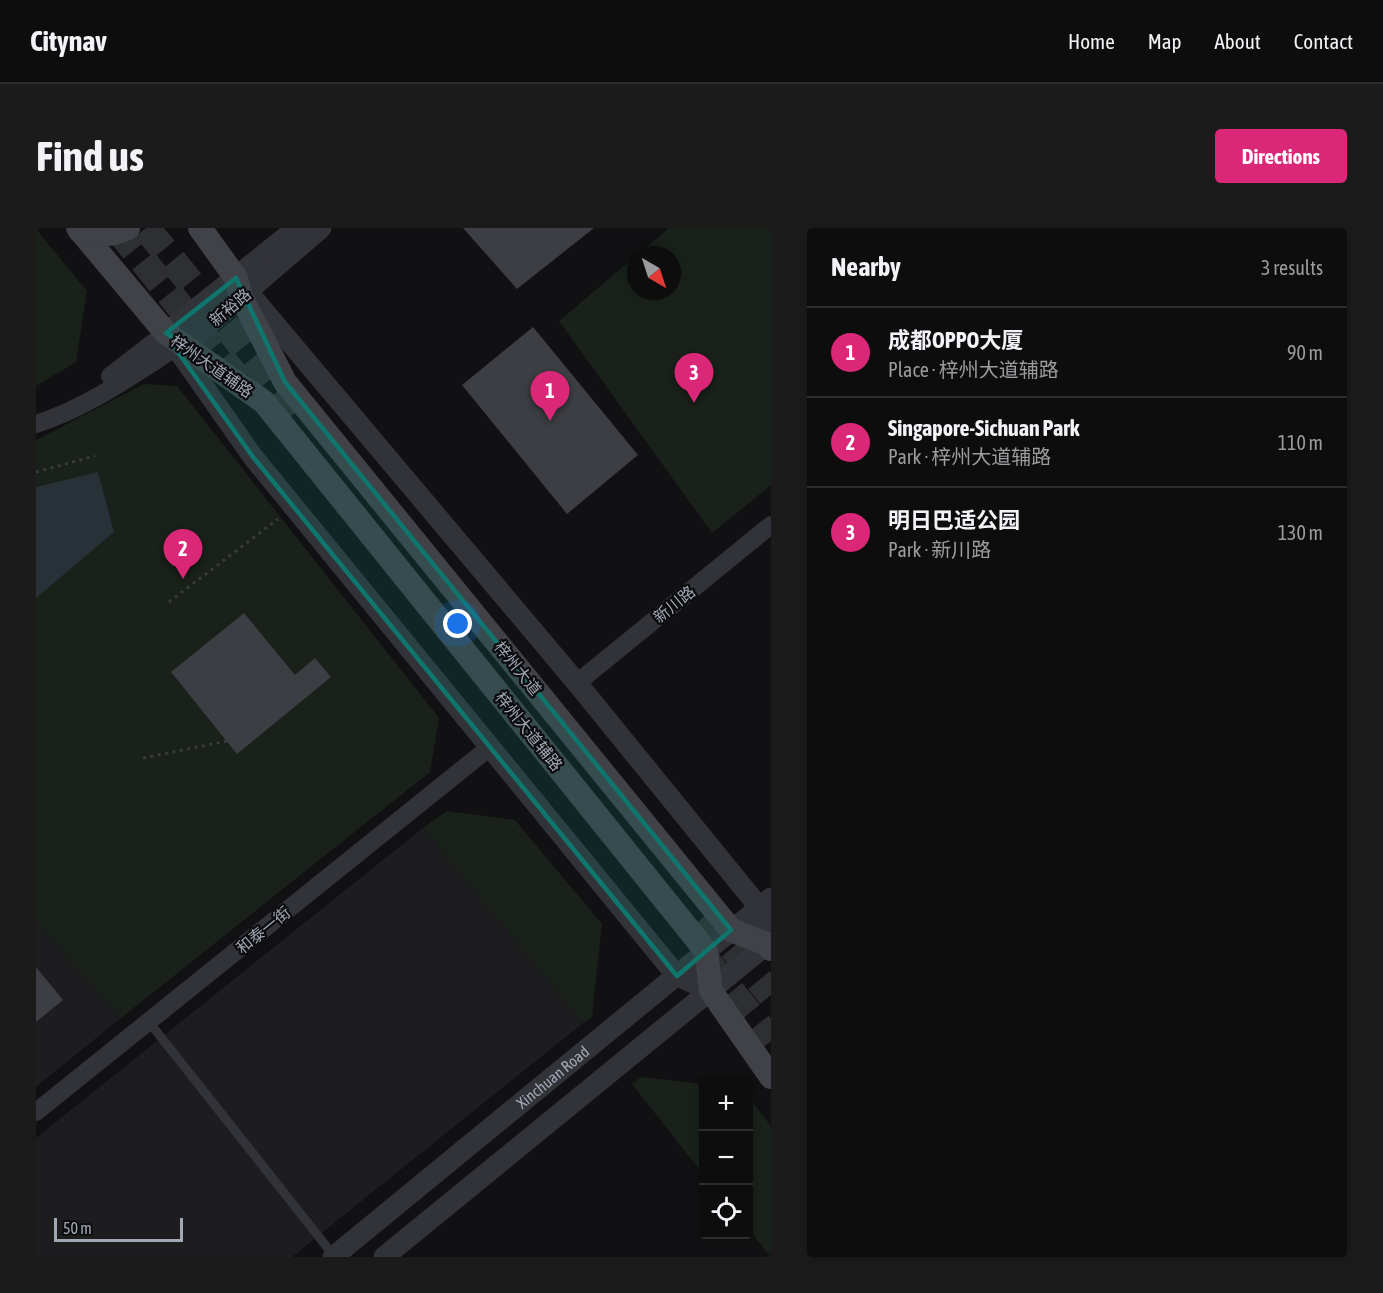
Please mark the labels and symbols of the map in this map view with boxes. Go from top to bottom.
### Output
north arrow [627,246,681,300]
street label: 新裕路 [206,285,254,329]
street label: 梓州大道辅路 [168,331,256,401]
pin: 3 [674,354,714,403]
pin: 1 [530,372,570,421]
pin: 2 [164,530,202,579]
street label: 新川路 [650,582,698,626]
your location [443,609,472,638]
street label: 梓州大道 [491,637,545,699]
street label: 梓州大道辅路 [492,688,566,774]
street label: 和泰一街 [232,903,294,957]
street label: Xinchuan Road [513,1042,592,1112]
scale bar [54,1215,183,1242]

